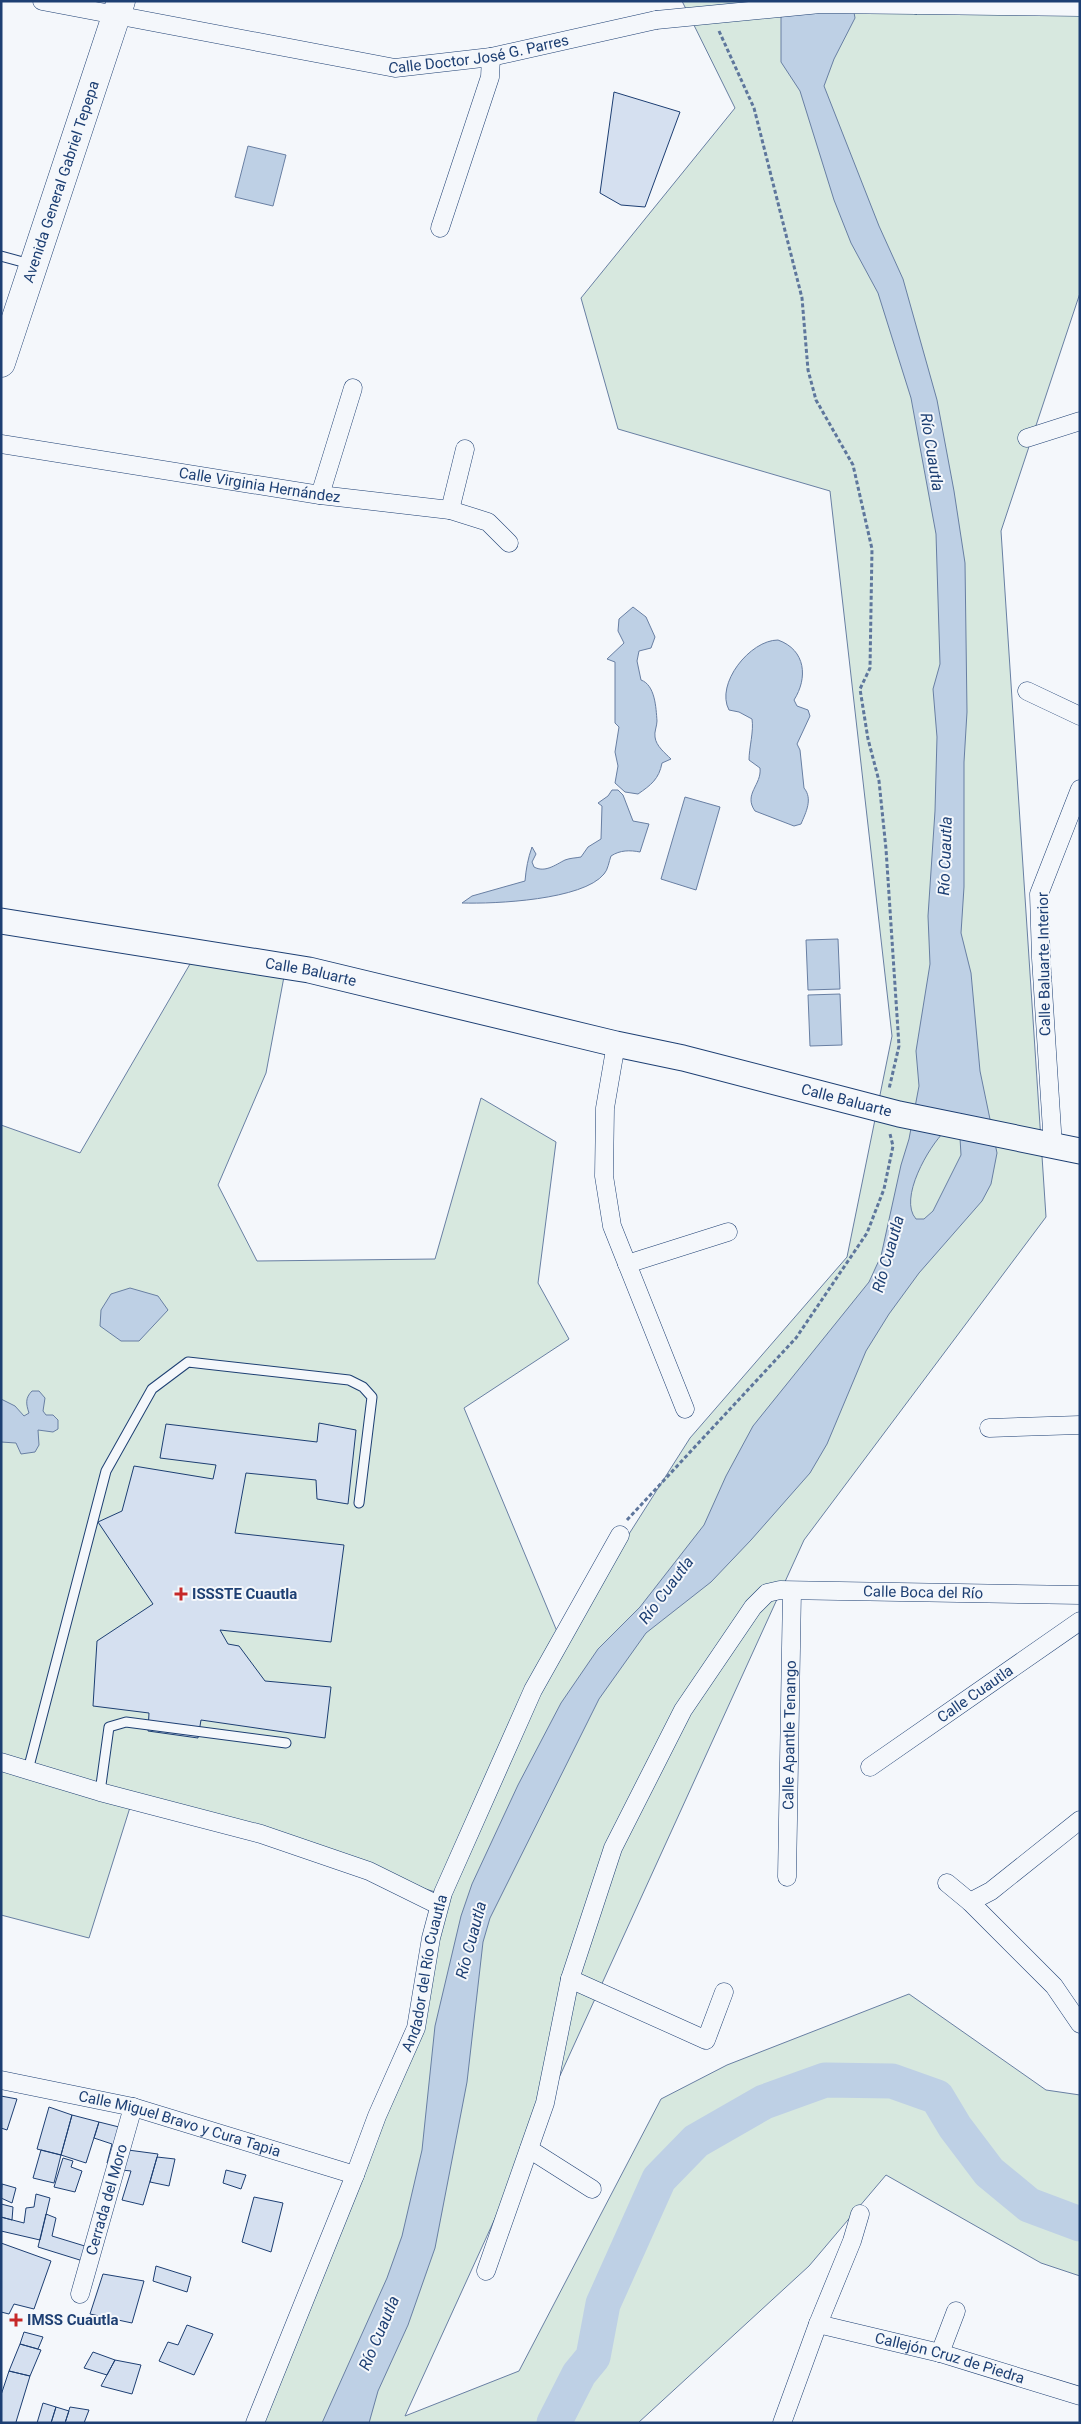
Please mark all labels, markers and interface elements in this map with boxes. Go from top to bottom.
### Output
street label: Calle Doctor José G. Parres [387,31,571,77]
street label: Avenida General Gabriel Tepepa [19,78,103,285]
water label: Río Cuautla [916,411,948,493]
street label: Calle Virginia Hernández [178,464,342,506]
water label: Río Cuautla [934,816,956,896]
street label: Calle Baluarte Interior [1034,892,1054,1036]
street label: Calle Baluarte [264,954,358,990]
street label: Calle Baluarte [799,1080,894,1121]
water label: Río Cuautla [868,1213,908,1295]
water label: Río Cuautla [635,1553,697,1627]
street label: Calle Boca del Río [863,1582,983,1602]
place label: ISSSTE Cuautla [192,1585,297,1603]
marker: ISSSTE Cuautla [174,1587,188,1601]
street label: Calle Apantle Tenango [779,1660,800,1810]
street label: Calle Cuautla [934,1661,1016,1726]
street label: Andador del Río Cuautla [398,1893,451,2055]
water label: Río Cuautla [452,1899,490,1981]
street label: Calle Miguel Bravo y Cura Tapia [77,2087,283,2161]
street label: Cerrada del Moro [82,2142,131,2258]
water label: Río Cuautla [355,2293,403,2373]
place label: IMSS Cuautla [27,2311,118,2329]
marker: IMSS Cuautla [9,2313,23,2327]
street label: Callejón Cruz de Piedra [873,2329,1027,2387]

